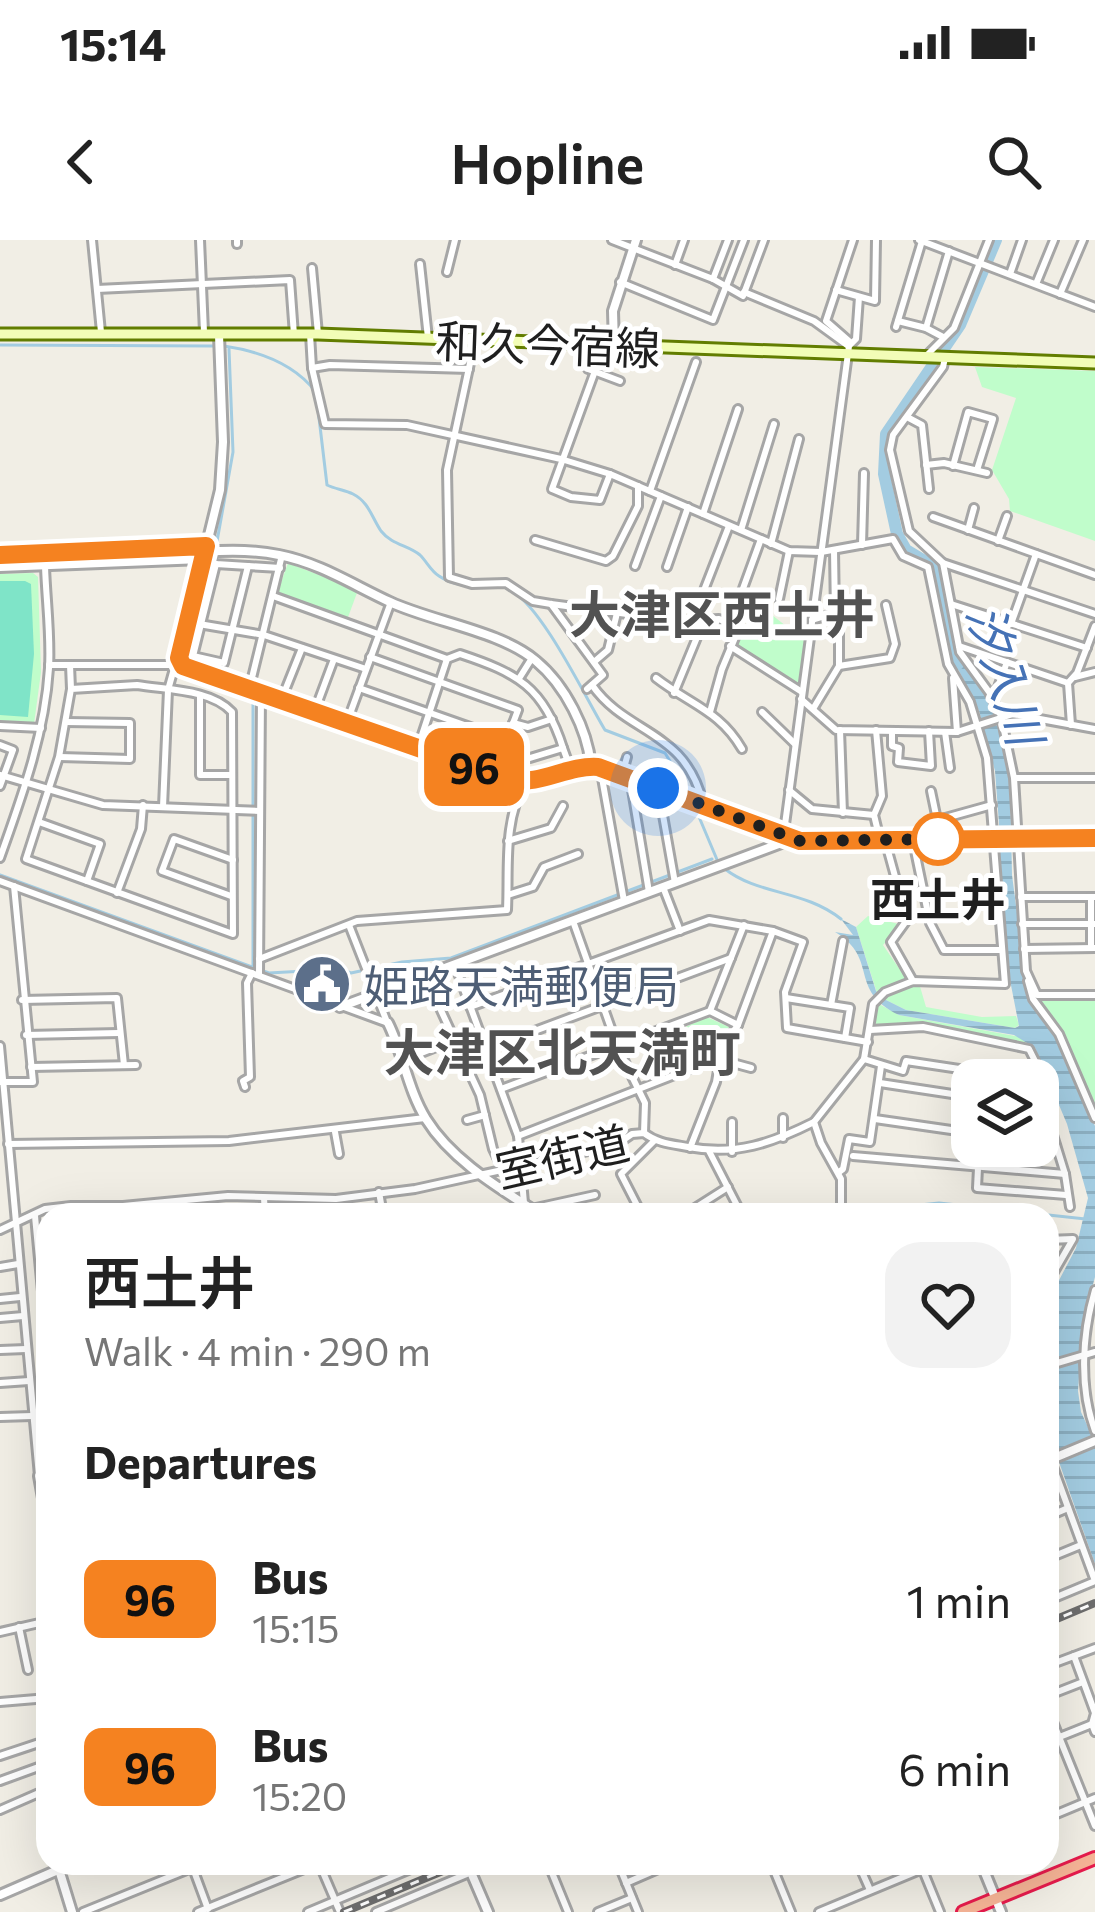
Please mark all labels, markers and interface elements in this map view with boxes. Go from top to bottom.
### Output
text: 15:14 [60,15,166,70]
icon: back [48,129,114,195]
text: Hopline [451,129,644,195]
icon: search [981,129,1047,195]
street label: 和久今宿線 [435,312,661,374]
district label: 大津区西土井 [569,581,875,644]
water label: 汐入川 [957,596,1059,756]
line badge: 96 [420,728,528,806]
text: 96 [448,741,500,793]
your location [628,758,688,818]
marker: 西土井 [913,814,963,864]
place label: 西土井 [870,870,1006,925]
public building icon: 姫路天満郵便局 [291,953,353,1015]
place label: 姫路天満郵便局 [364,957,679,1012]
district label: 大津区北天満町 [383,1019,741,1082]
map controls [951,1059,1059,1167]
button: layers [951,1059,1059,1167]
street label: 室街道 [490,1113,634,1197]
button: heart [885,1242,1011,1368]
text: 西土井 [84,1246,255,1316]
text: Walk · 4 min · 290 m [84,1326,431,1374]
text: Departures [84,1433,317,1488]
text: Bus [252,1548,328,1603]
text: 1 min [907,1572,1011,1627]
text: 96 [124,1573,176,1625]
text: 15:15 [252,1603,339,1651]
text: Bus [252,1716,328,1771]
text: 6 min [898,1740,1011,1795]
text: 96 [124,1741,176,1793]
text: 15:20 [252,1771,347,1819]

